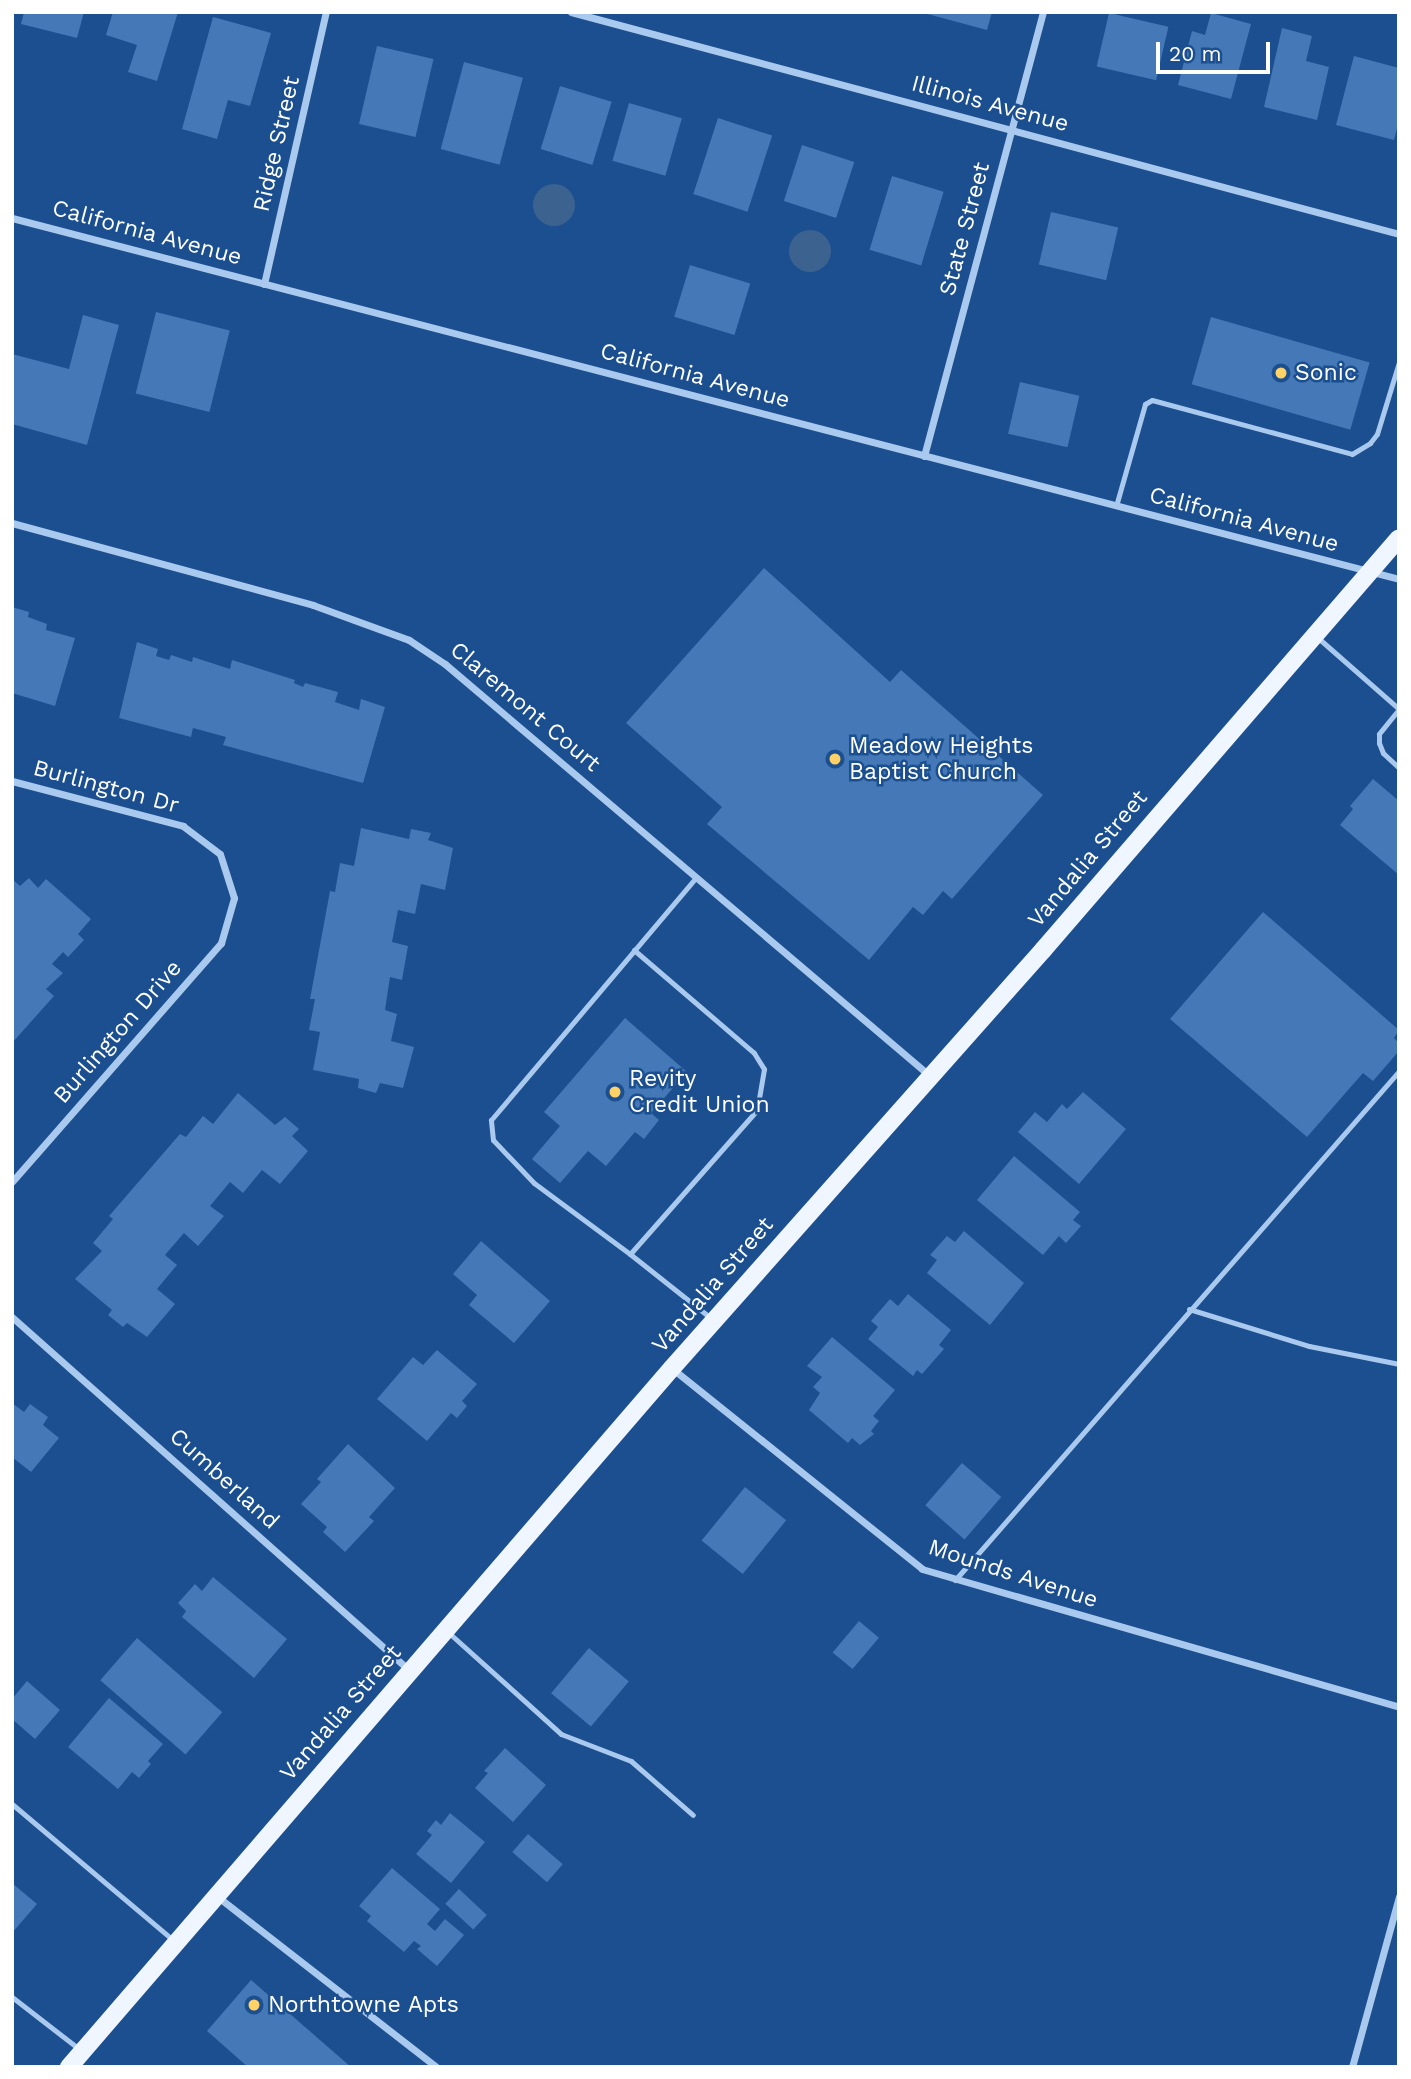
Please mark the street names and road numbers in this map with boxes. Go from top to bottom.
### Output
street label: Illinois Avenue [908,70,1072,138]
street label: Ridge Street [248,74,306,214]
street label: State Street [934,159,996,299]
street label: California Avenue [49,194,245,272]
street label: California Avenue [597,337,793,415]
street label: California Avenue [1146,481,1342,559]
street label: Claremont Court [444,636,606,778]
street label: Burlington Dr [30,754,182,820]
street label: Vandalia Street [1022,784,1154,934]
street label: Burlington Drive [48,955,188,1109]
street label: Vandalia Street [646,1211,780,1359]
street label: Cumberland [164,1423,284,1535]
street label: Mounds Avenue [924,1533,1102,1615]
street label: Vandalia Street [274,1639,408,1787]

